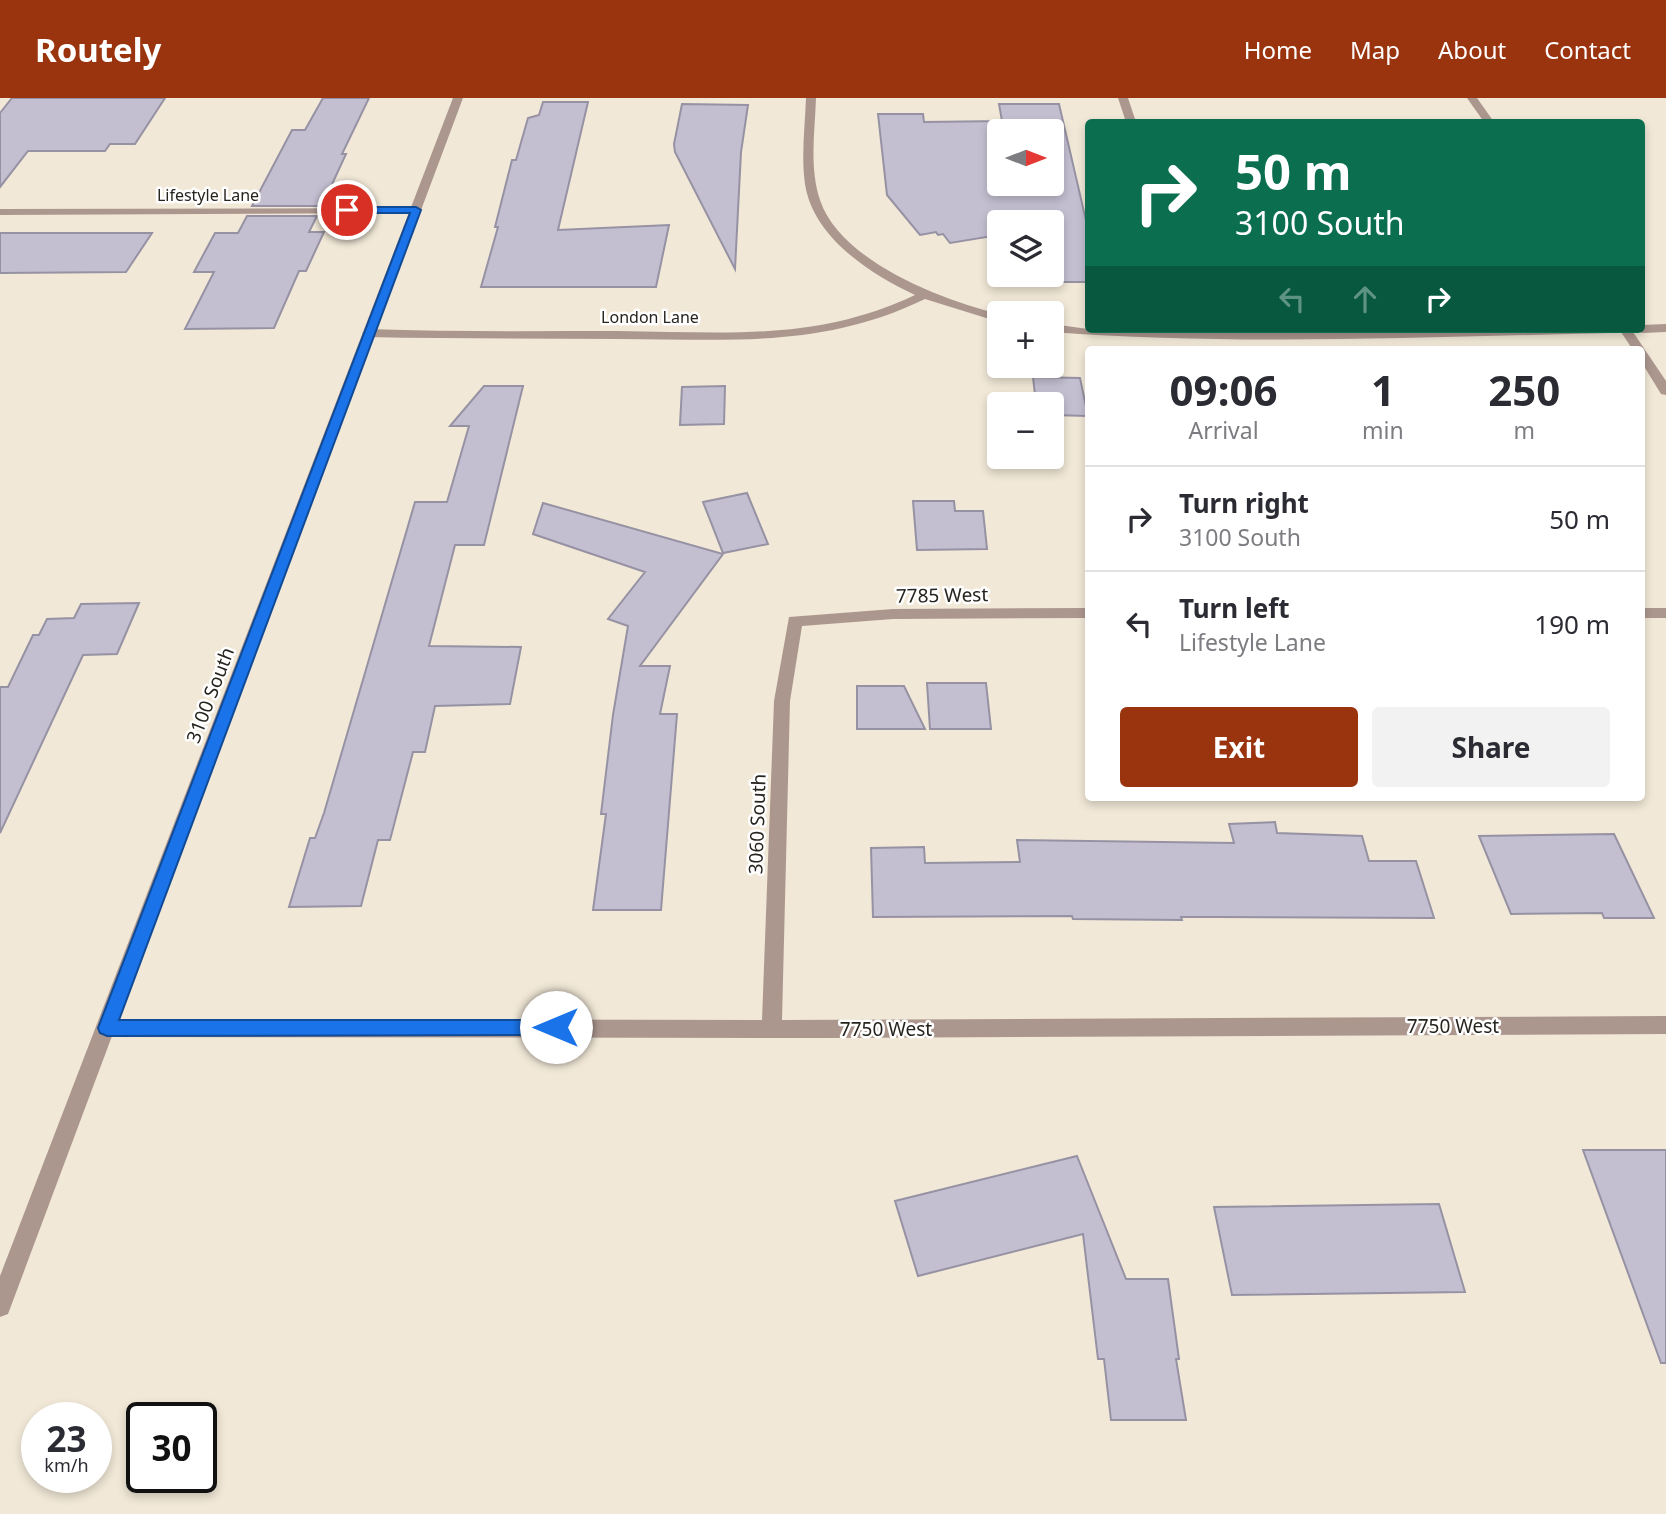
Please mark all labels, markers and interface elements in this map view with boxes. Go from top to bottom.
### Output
text: Routely [35,27,161,72]
text: Home [1244,33,1312,66]
text: Map [1350,33,1400,66]
text: About [1438,33,1506,66]
text: Contact [1544,33,1631,66]
north arrow [987,119,1064,196]
map controls [987,119,1064,469]
text: 50 m [1235,138,1352,204]
icon: right [1120,147,1211,238]
pin [317,180,377,240]
street label: Lifestyle Lane [157,184,259,206]
icon: arrive [328,191,366,229]
text: 3100 South [1235,201,1405,244]
button: layers [987,210,1064,287]
icon: left [1273,280,1311,318]
icon: ahead [1346,280,1384,318]
icon: right [1419,280,1457,318]
button: + [987,301,1064,378]
street label: London Lane [601,306,699,328]
text: 09:06 [1170,361,1277,418]
text: 1 [1371,361,1395,418]
text: 250 [1488,361,1560,418]
button: − [987,392,1064,469]
text: Arrival [1188,414,1259,446]
text: min [1362,414,1404,446]
text: m [1514,414,1535,446]
text: Turn right [1179,485,1309,521]
icon: right [1120,500,1158,538]
text: 50 m [1549,501,1610,537]
text: 3100 South [1179,521,1301,553]
street label: 7785 West [896,581,989,609]
text: Turn left [1179,590,1290,626]
icon: left [1120,605,1158,643]
text: 190 m [1534,606,1610,642]
text: Lifestyle Lane [1179,626,1326,658]
street label: 3100 South [180,643,240,747]
button: Exit [1120,707,1358,787]
button: Share [1372,707,1610,787]
street label: 3060 South [742,773,772,875]
position arrow [519,990,593,1064]
street label: 7750 West [1407,1013,1499,1039]
street label: 7750 West [840,1016,932,1042]
speed limit sign: 30 [126,1402,217,1493]
text: 23 [46,1415,87,1462]
text: km/h [44,1453,89,1477]

